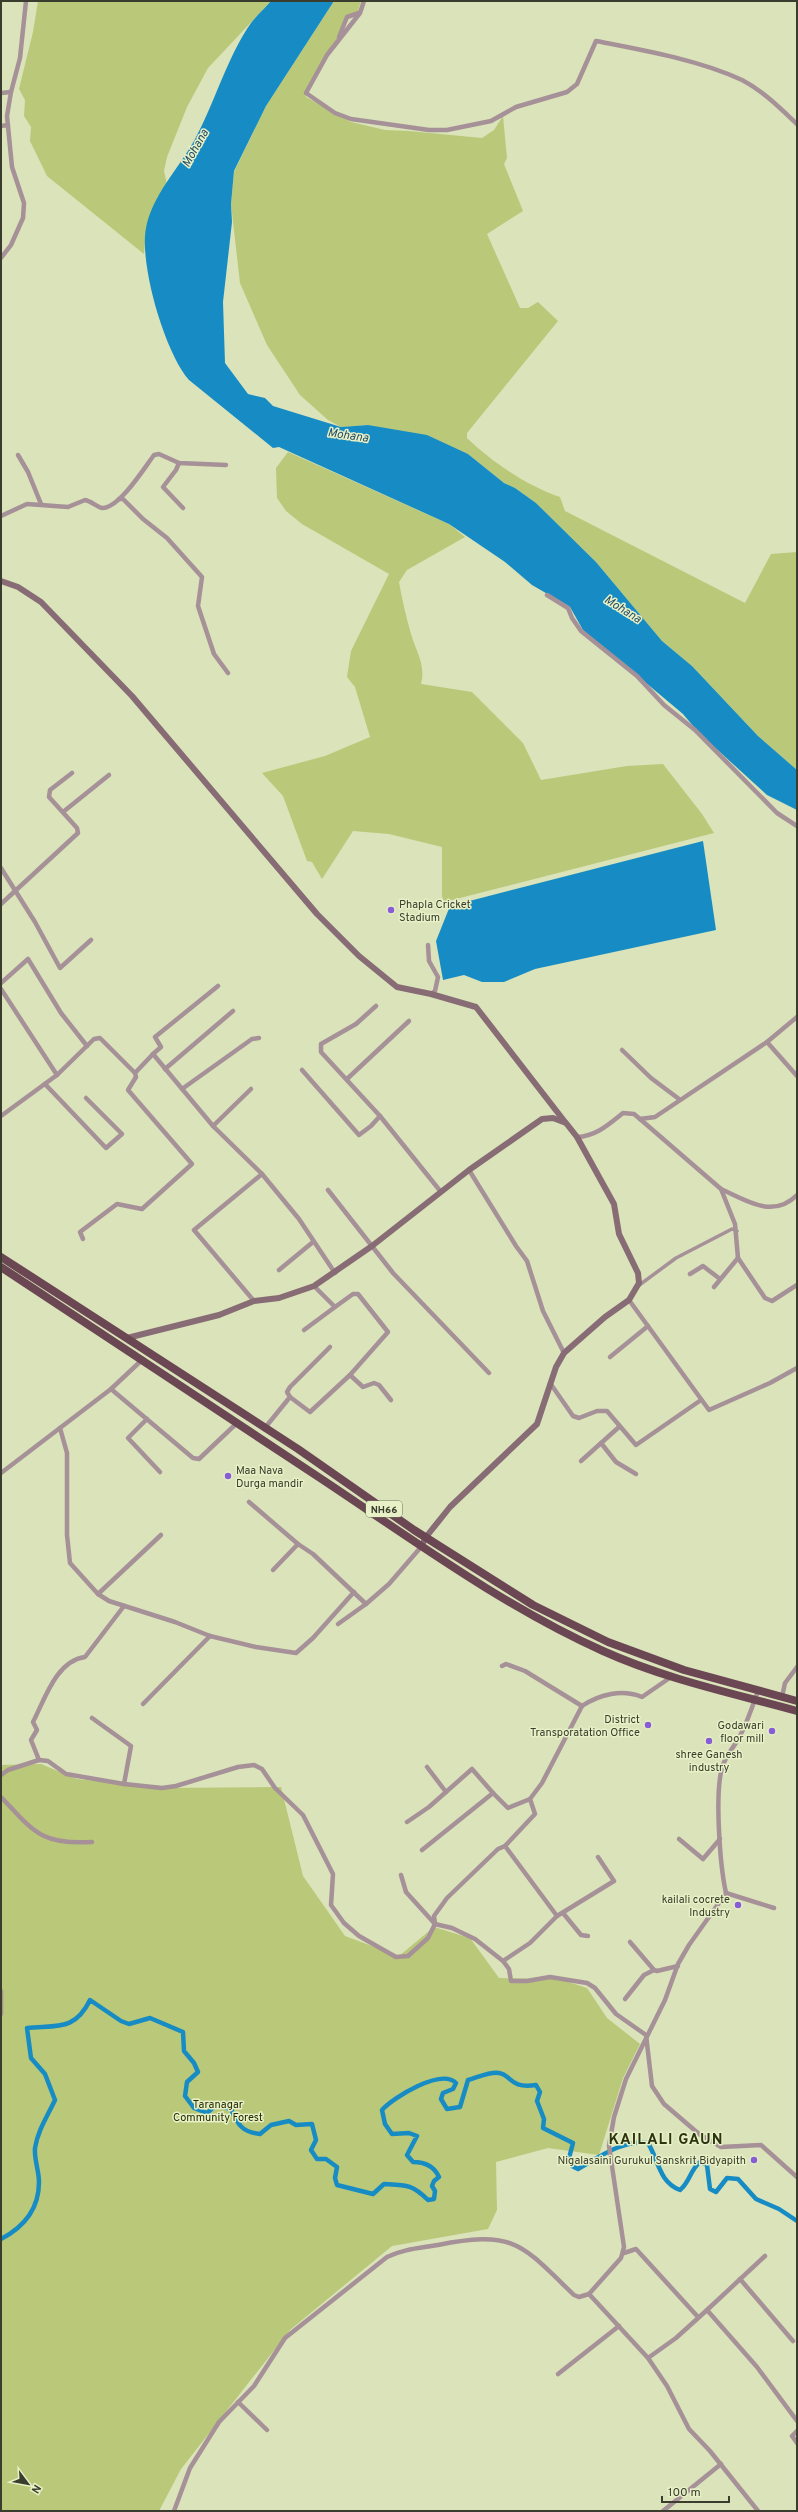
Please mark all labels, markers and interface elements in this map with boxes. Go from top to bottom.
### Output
water label: Mohana [179,126,213,170]
water label: Mohana [326,425,370,447]
water label: Mohana [601,592,645,628]
place label: Phapla Cricket Stadium [399,898,471,925]
marker: Phapla Cricket Stadium [386,905,396,915]
place label: Maa Nava Durga mandir [236,1464,304,1491]
marker: Maa Nava Durga mandir [223,1471,233,1481]
road number: NH66 [366,1501,402,1517]
place label: District Transporatation Office [530,1713,640,1740]
place label: Godawari floor mill [718,1719,764,1746]
marker: District Transporatation Office [643,1720,653,1730]
marker: Godawari floor mill [767,1726,777,1736]
marker: shree Ganesh industry [704,1736,714,1746]
place label: shree Ganesh industry [675,1748,743,1775]
place label: kailali cocrete Industry [662,1893,730,1920]
marker: kailali cocrete Industry [733,1900,743,1910]
park label: Taranagar Community Forest [173,2098,263,2125]
district label: KAILALI GAUN [609,2131,723,2150]
place label: Nigalasaini Gurukul Sanskrit Bidyapith [558,2154,746,2168]
marker: Nigalasaini Gurukul Sanskrit Bidyapith [749,2155,759,2165]
north arrow [8,2464,48,2504]
scale bar [662,2478,729,2504]
text: N [28,2482,44,2496]
text: 100 m [668,2485,701,2501]

